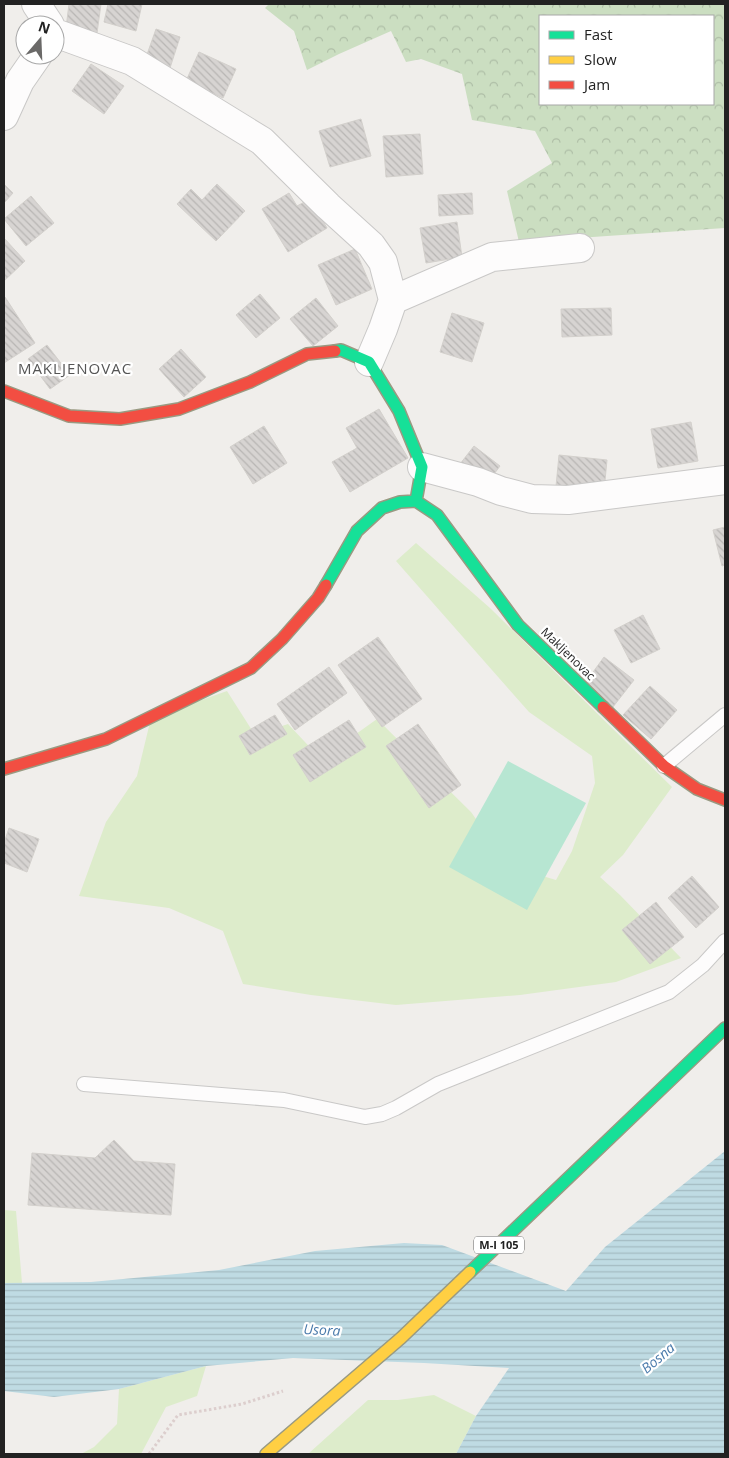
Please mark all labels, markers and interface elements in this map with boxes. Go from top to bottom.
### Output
north arrow [15,15,65,65]
legend [539,15,714,105]
text: N [36,16,53,38]
text: Fast [584,24,613,44]
text: Slow [584,49,617,69]
text: Jam [582,74,610,94]
district label: MAKLJENOVAC [18,358,132,378]
street label: Makljenovac [537,623,599,684]
road number: M-I 105 [474,1236,524,1254]
water label: Usora [303,1319,341,1340]
water label: Bosna [637,1338,679,1377]

